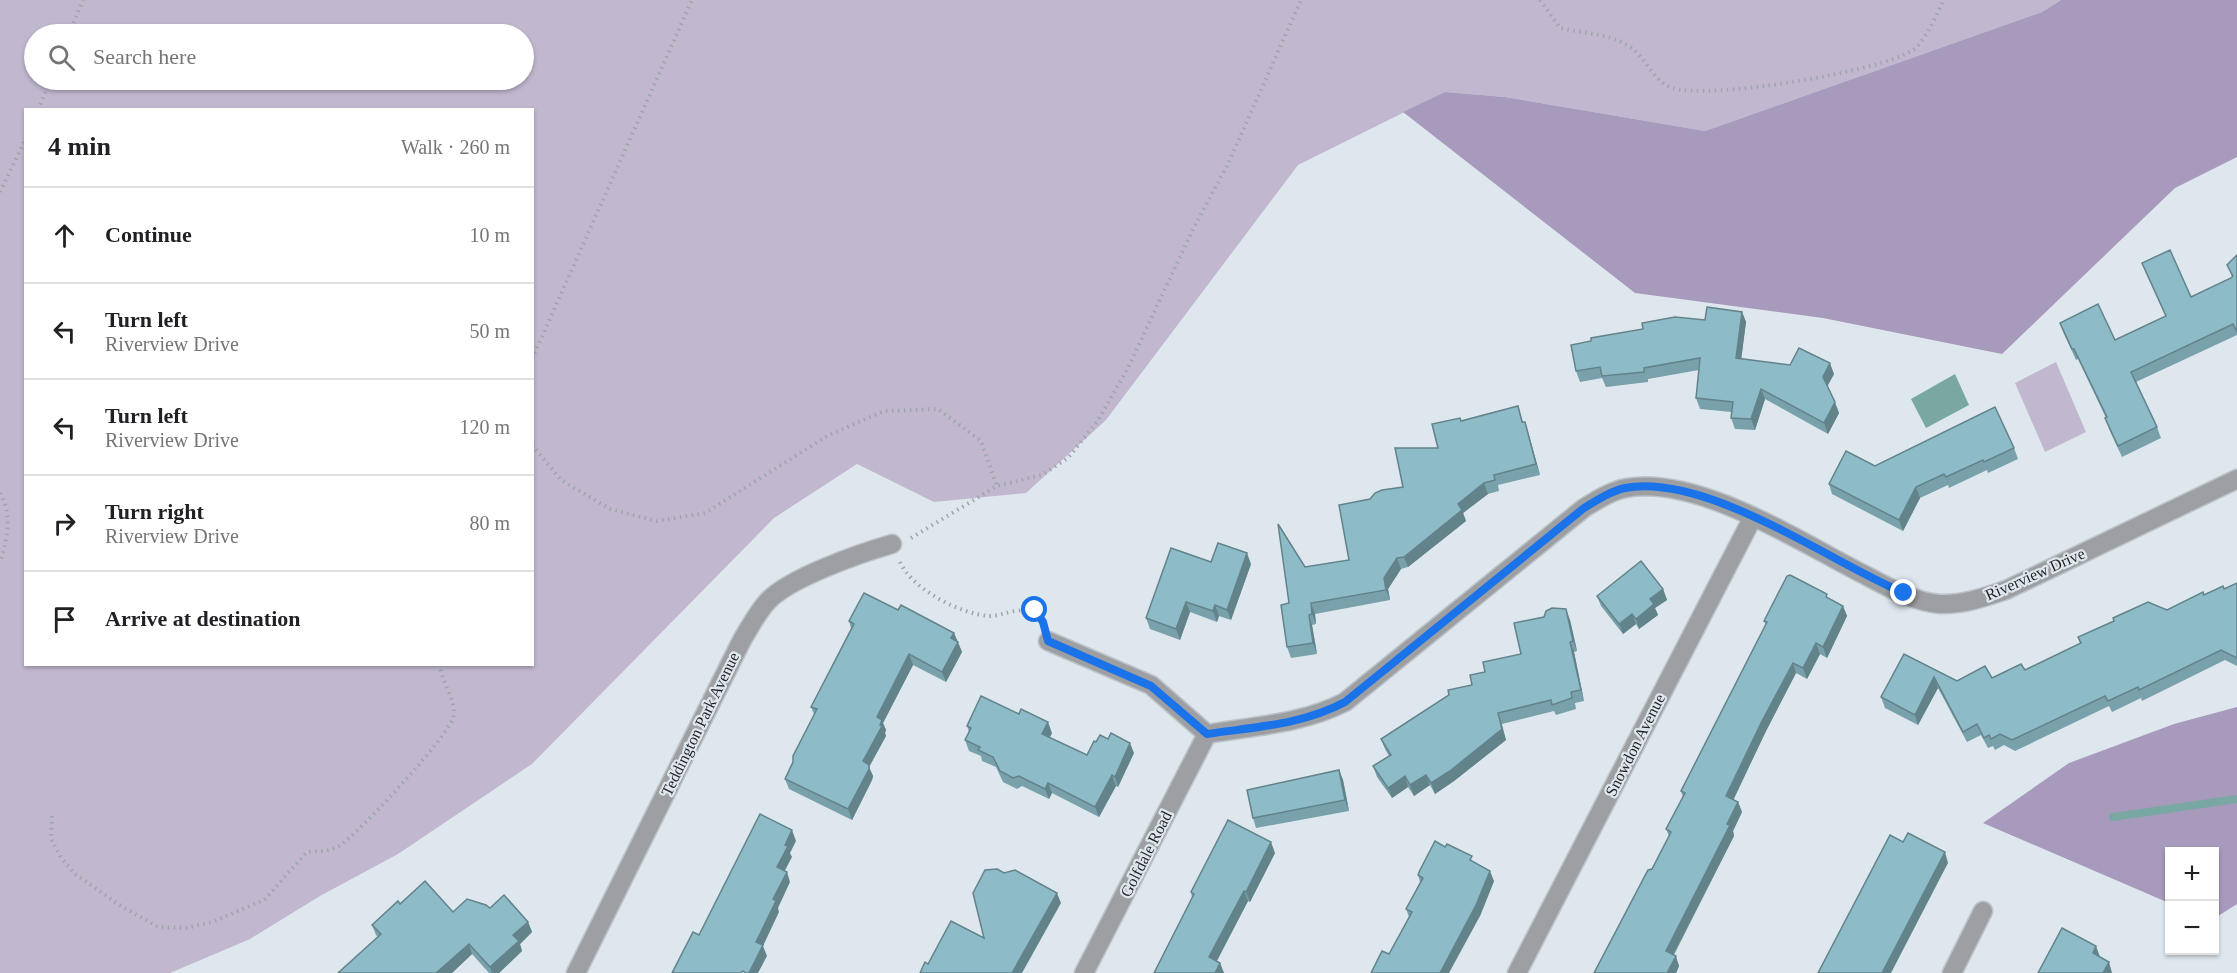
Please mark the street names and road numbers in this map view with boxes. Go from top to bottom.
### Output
street label: Riverview Drive [1983,544,2087,604]
street label: Teddington Park Avenue [658,649,743,799]
street label: Snowdon Avenue [1602,691,1668,799]
street label: Golfdale Road [1117,808,1175,900]

